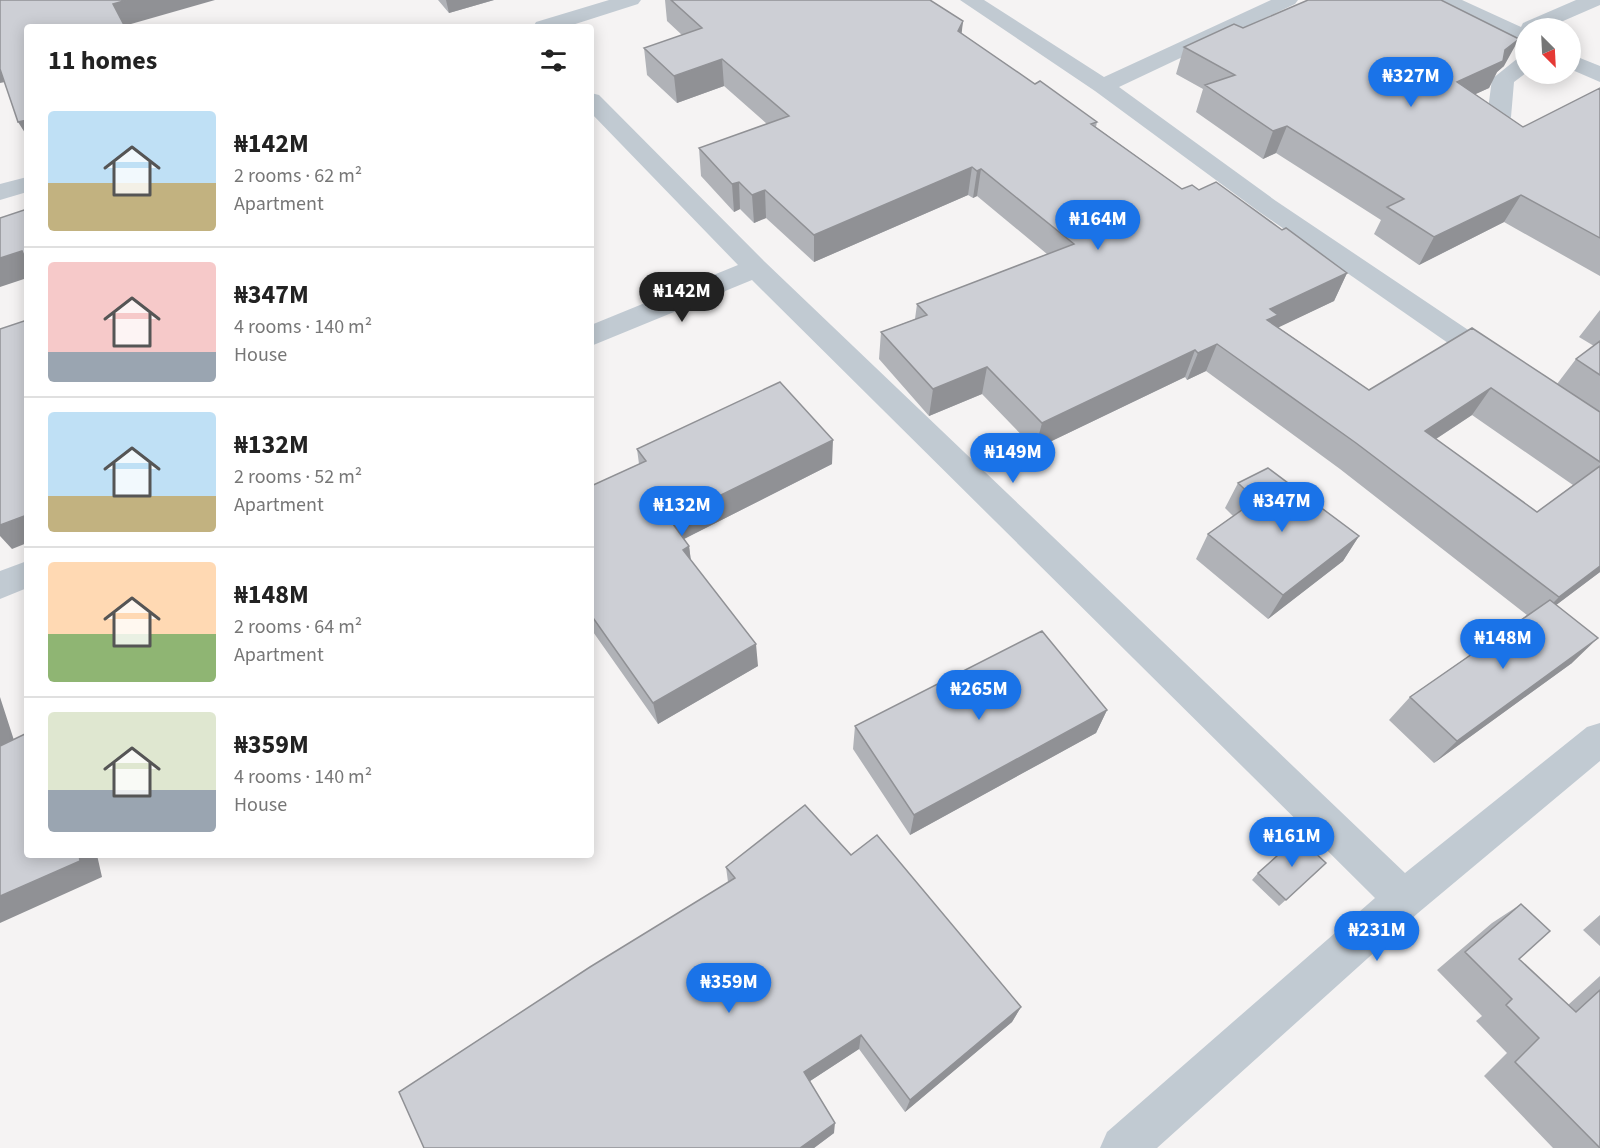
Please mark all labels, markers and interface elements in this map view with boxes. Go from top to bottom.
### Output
north arrow [1515,18,1581,84]
map controls [1515,18,1581,84]
text: 11 homes [48,42,157,79]
icon: filters [537,44,570,77]
pin: ₦327M [1369,57,1453,108]
text: ₦327M [1382,62,1440,90]
text: ₦142M [234,125,309,162]
icon: home [96,135,168,207]
text: 2 rooms · 62 m² [234,162,362,190]
text: Apartment [234,190,324,218]
pin: ₦164M [1056,200,1140,251]
text: ₦164M [1069,205,1127,233]
pin: ₦142M [640,272,724,323]
text: ₦347M [234,276,309,313]
text: ₦142M [653,277,711,305]
icon: home [96,286,168,358]
text: 4 rooms · 140 m² [234,313,372,341]
text: House [234,341,287,369]
text: ₦132M [234,426,309,463]
pin: ₦149M [971,433,1055,484]
icon: home [96,436,168,508]
text: ₦149M [984,438,1042,466]
text: 2 rooms · 52 m² [234,463,362,491]
pin: ₦347M [1240,482,1324,533]
pin: ₦132M [640,486,724,537]
text: ₦347M [1253,487,1311,515]
text: Apartment [234,491,324,519]
text: ₦132M [653,491,711,519]
text: ₦148M [234,576,309,613]
icon: home [96,586,168,658]
text: 2 rooms · 64 m² [234,613,362,641]
pin: ₦148M [1461,619,1545,670]
text: ₦148M [1474,624,1532,652]
text: Apartment [234,641,324,669]
pin: ₦265M [937,670,1021,721]
text: ₦265M [950,675,1008,703]
text: ₦359M [234,726,309,763]
icon: home [96,736,168,808]
text: 4 rooms · 140 m² [234,763,372,791]
text: House [234,791,287,819]
pin: ₦161M [1250,817,1334,868]
text: ₦161M [1263,822,1321,850]
pin: ₦231M [1335,911,1419,962]
text: ₦231M [1348,916,1406,944]
pin: ₦359M [687,963,771,1014]
text: ₦359M [700,968,758,996]

